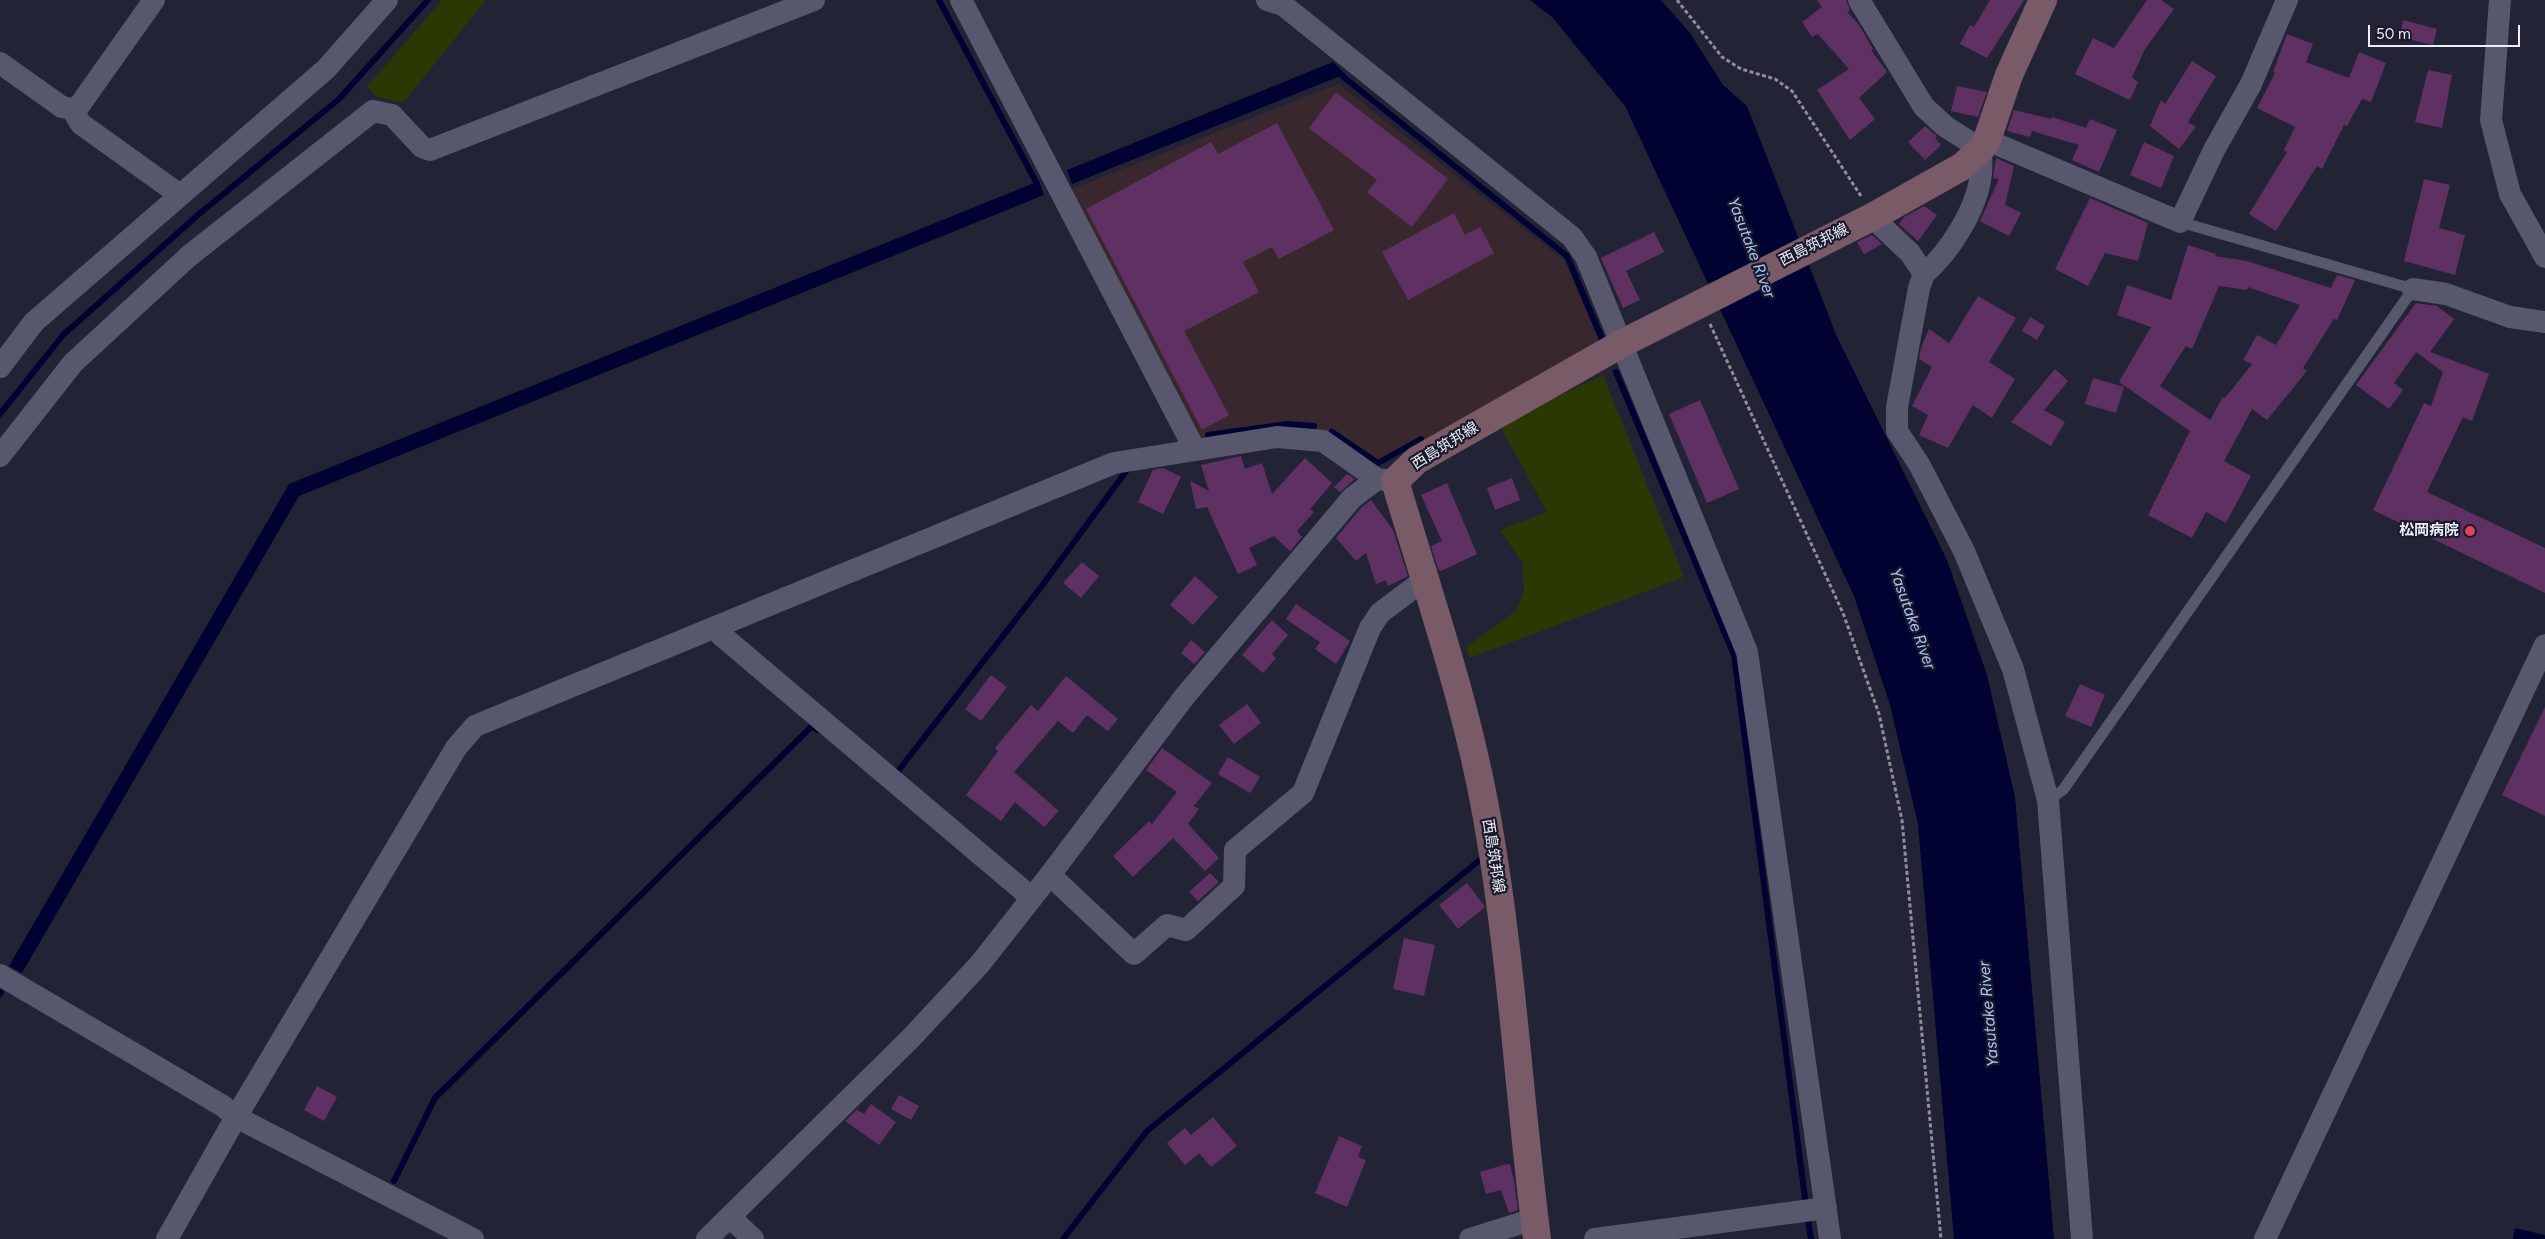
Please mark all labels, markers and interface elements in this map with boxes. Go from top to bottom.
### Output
scale bar [2370,15,2522,47]
text: 50 m [2376,25,2411,43]
water label: Yasutake River [1723,195,1779,301]
street label: 西島筑邦線 [1777,220,1851,270]
street label: 西島筑邦線 [1408,418,1482,474]
place label: 松岡病院 [2399,522,2459,540]
marker: 松岡病院 [2463,524,2477,538]
water label: Yasutake River [1885,566,1939,672]
street label: 西島筑邦線 [1478,818,1508,894]
water label: Yasutake River [1975,960,2003,1068]

